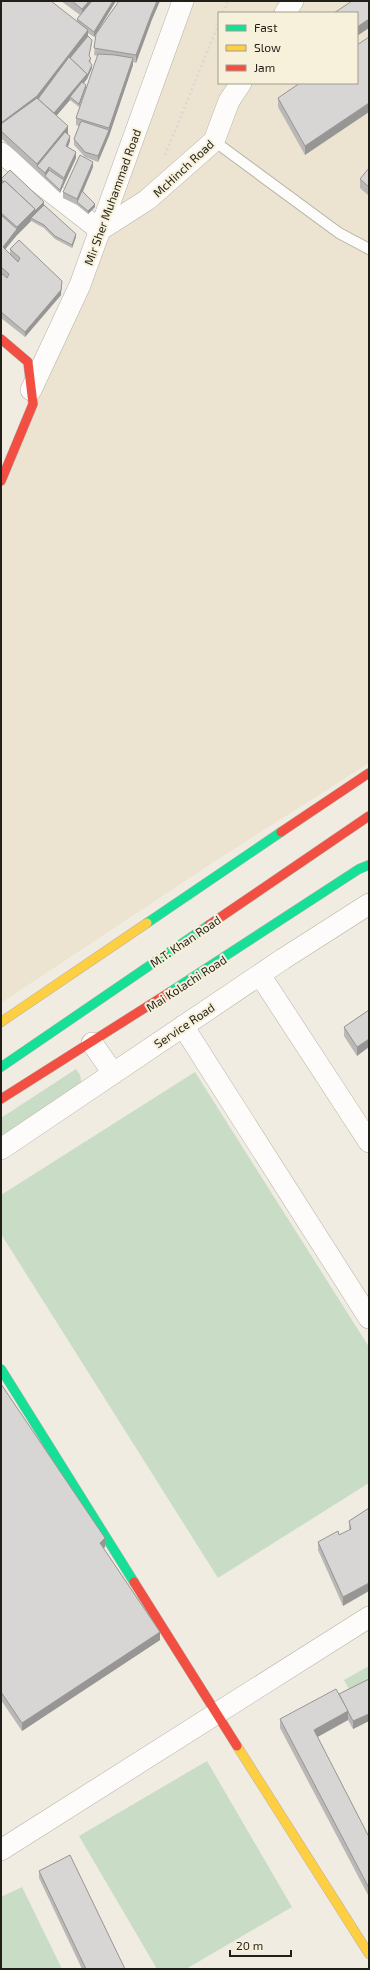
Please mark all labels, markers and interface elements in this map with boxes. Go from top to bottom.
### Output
legend [218,12,358,84]
text: Fast [254,20,278,34]
text: Slow [254,40,281,54]
text: Jam [254,60,275,74]
street label: Mir Sher Muhammad Road [81,127,143,267]
street label: McHinch Road [150,136,216,200]
street label: M.T. Khan Road [147,912,223,970]
street label: Mai Kolachi Road [143,952,229,1014]
street label: Service Road [151,1000,217,1050]
scale bar [230,1932,291,1958]
text: 20 m [236,1938,263,1952]

